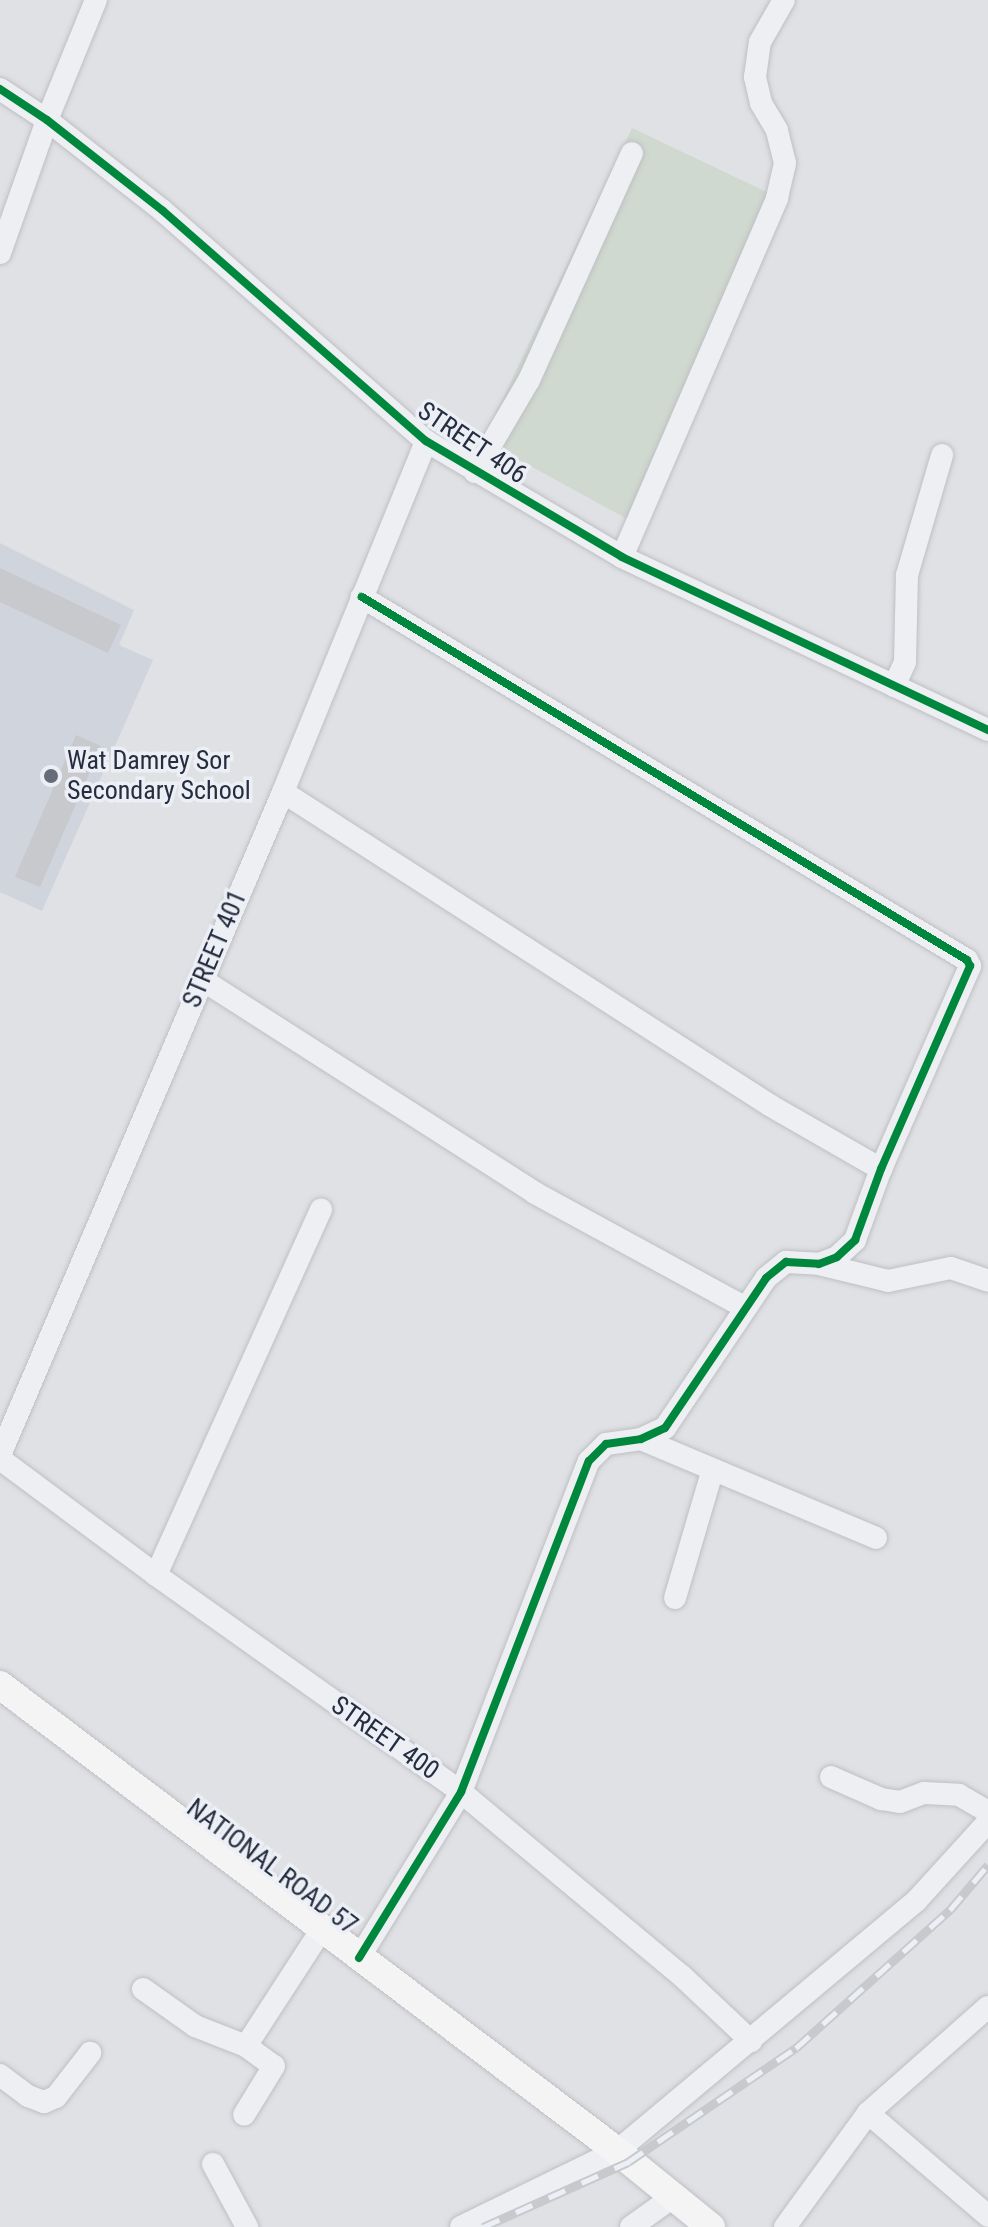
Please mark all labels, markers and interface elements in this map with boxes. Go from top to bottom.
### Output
street label: STREET 406 [411,395,533,491]
place label: Wat Damrey Sor Secondary School [67,745,251,806]
marker: Wat Damrey Sor Secondary School [42,767,60,785]
street label: STREET 401 [176,885,254,1013]
street label: STREET 400 [325,1689,445,1787]
street label: NATIONAL ROAD 57 [180,1793,364,1941]

